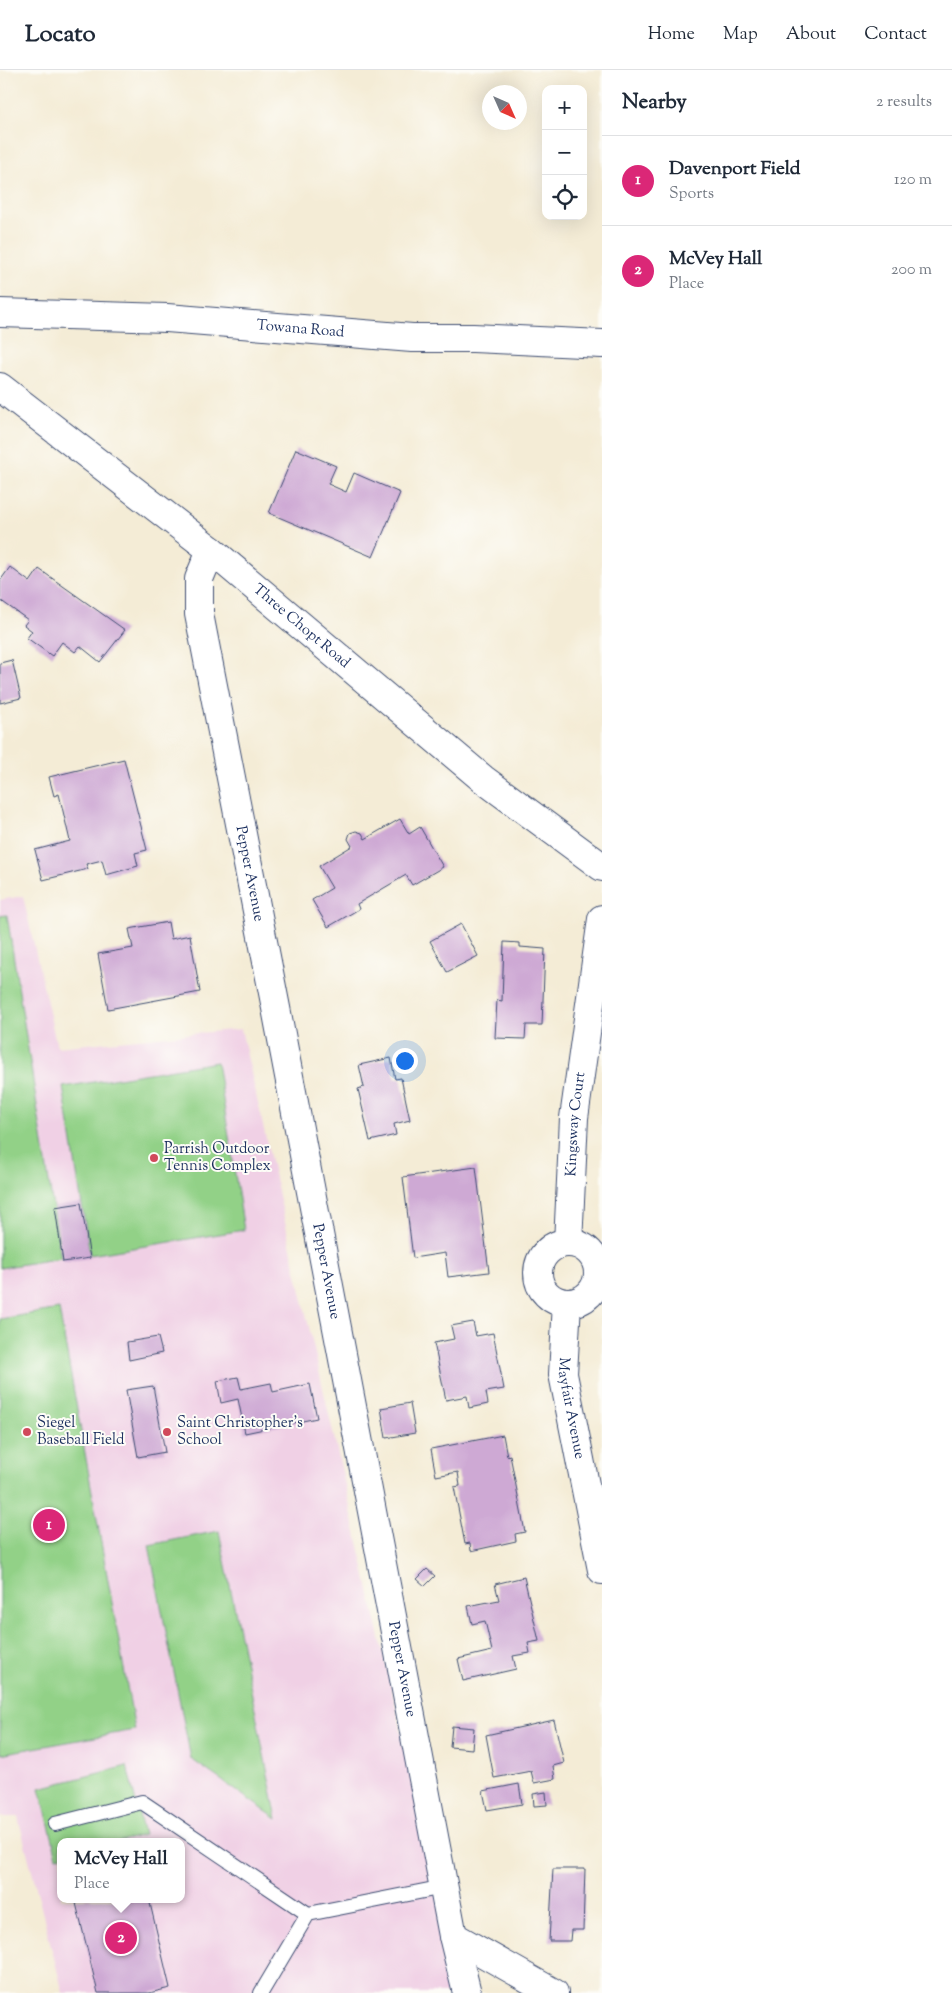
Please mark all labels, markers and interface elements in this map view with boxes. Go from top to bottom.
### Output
text: Locato [25,18,96,52]
text: Home [648,22,695,48]
text: Map [723,22,758,48]
text: About [786,22,836,48]
text: Contact [864,22,927,48]
north arrow [482,85,527,130]
map controls [542,85,587,220]
button: + [542,85,587,130]
text: Nearby [622,88,687,118]
text: 2 results [876,91,932,114]
button: − [542,130,587,175]
text: Davenport Field [669,156,801,183]
text: 1 [635,169,641,192]
text: 120 m [894,169,932,192]
button: locate [542,175,587,220]
text: Sports [669,183,714,206]
text: McVey Hall [669,246,762,273]
text: 2 [634,259,642,282]
text: 200 m [891,259,932,282]
text: Place [669,273,704,296]
street label: Towana Road [256,315,346,343]
street label: Three Chopt Road [248,579,355,674]
street label: Pepper Avenue [230,824,269,923]
your location [392,1048,418,1074]
street label: Kingsway Court [561,1071,591,1177]
place label: Parrish Outdoor Tennis Complex [164,1139,271,1177]
marker: Parrish Outdoor Tennis Complex [148,1152,160,1164]
street label: Pepper Avenue [307,1222,346,1321]
street label: Mayfair Avenue [552,1357,590,1461]
place label: Siegel Baseball Field [37,1413,125,1451]
place label: Saint Christopher's School [177,1413,303,1451]
marker: Siegel Baseball Field [21,1426,33,1438]
marker: Saint Christopher's School [161,1426,173,1438]
pin: 1 [33,1506,65,1544]
street label: Pepper Avenue [383,1620,422,1719]
popup [57,1838,185,1903]
text: McVey Hall [74,1846,168,1873]
text: Place [74,1873,110,1896]
pin: 2 [105,1919,137,1957]

